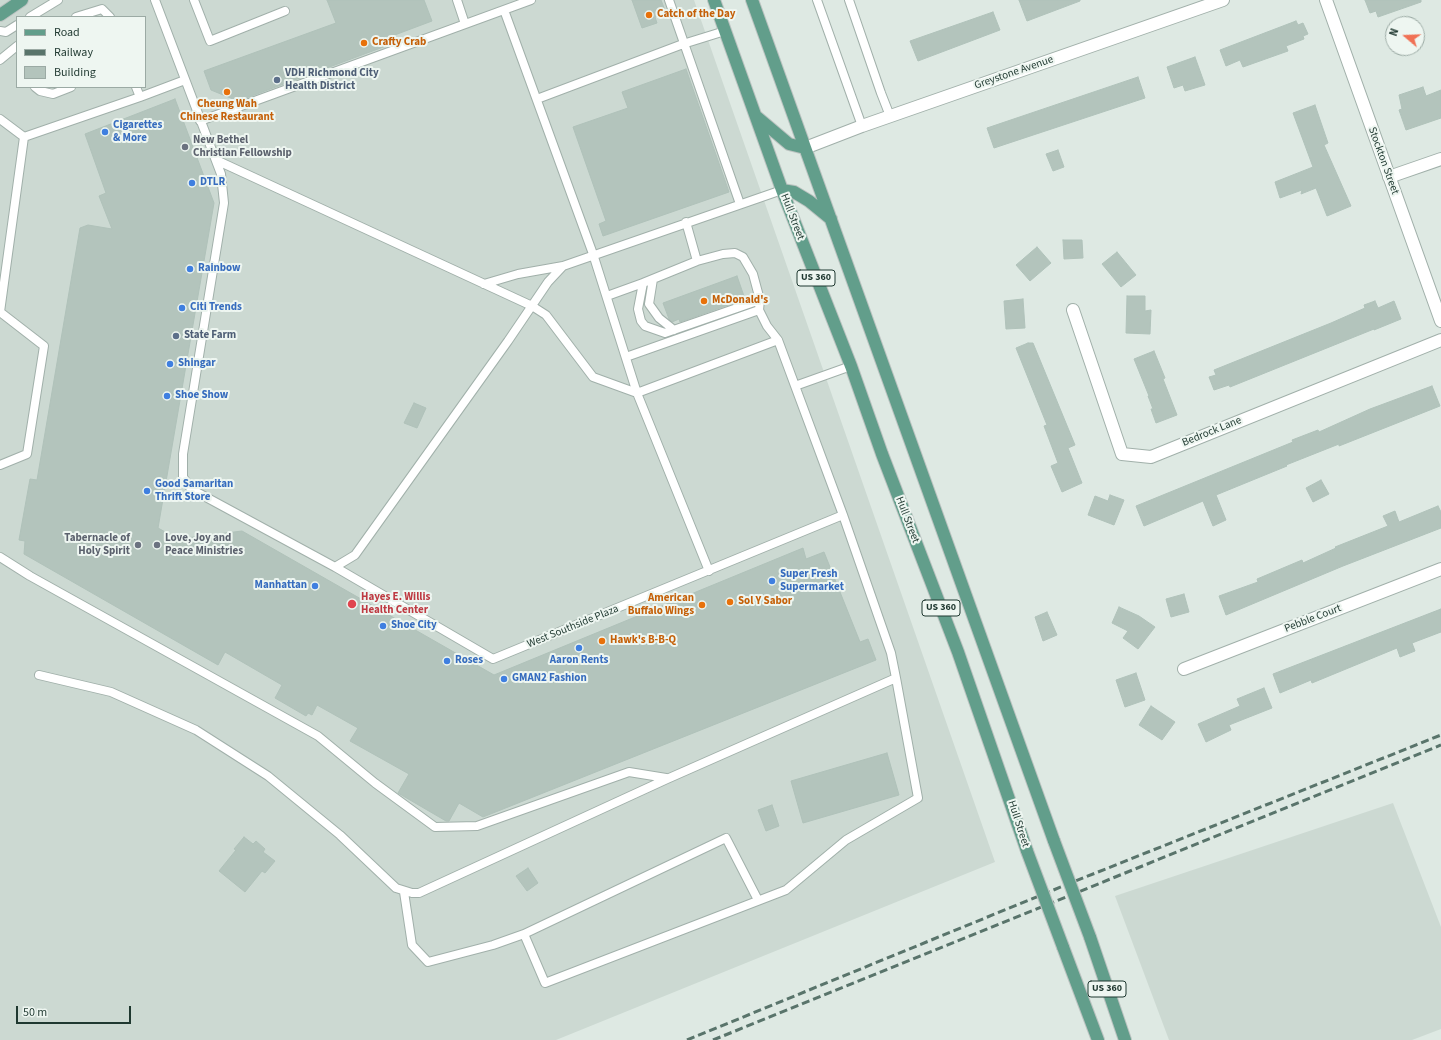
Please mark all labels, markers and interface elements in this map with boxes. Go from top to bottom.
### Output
place label: Catch of the Day [657,8,736,22]
marker: Catch of the Day [644,10,654,20]
legend [16,16,146,88]
north arrow [1385,16,1425,56]
text: Road [54,24,80,41]
text: N [1386,26,1402,38]
place label: Crafty Crab [372,36,426,50]
marker: Crafty Crab [359,38,369,48]
text: Railway [54,44,93,61]
street label: Greystone Avenue [973,53,1055,93]
text: Building [54,64,96,81]
place label: VDH Richmond City Health District [285,67,379,93]
marker: VDH Richmond City Health District [272,75,282,85]
marker: Cheung Wah Chinese Restaurant [222,87,232,97]
place label: Cheung Wah Chinese Restaurant [180,98,274,124]
place label: Cigarettes & More [113,119,162,145]
street label: Stockton Street [1365,126,1401,196]
marker: Cigarettes & More [100,127,110,137]
place label: New Bethel Christian Fellowship [193,134,292,160]
marker: New Bethel Christian Fellowship [180,142,190,152]
place label: DTLR [200,176,225,190]
marker: DTLR [187,178,197,188]
street label: Hull Street [777,192,807,242]
place label: Rainbow [198,262,241,276]
marker: Rainbow [185,264,195,274]
road number: US 360 [797,270,835,286]
place label: McDonald's [712,294,768,308]
marker: McDonald's [699,296,709,306]
place label: Citi Trends [190,301,242,315]
marker: Citi Trends [177,303,187,313]
place label: State Farm [184,329,236,343]
marker: State Farm [171,331,181,341]
place label: Shingar [178,357,216,371]
marker: Shingar [165,359,175,369]
place label: Shoe Show [175,389,228,403]
marker: Shoe Show [162,391,172,401]
street label: Bedrock Lane [1180,414,1244,450]
place label: Good Samaritan Thrift Store [155,478,233,504]
marker: Good Samaritan Thrift Store [142,486,152,496]
street label: Hull Street [892,495,922,545]
place label: Tabernacle of Holy Spirit [64,532,130,558]
place label: Love, Joy and Peace Ministries [165,532,243,558]
marker: Tabernacle of Holy Spirit [133,540,143,550]
marker: Love, Joy and Peace Ministries [152,540,162,550]
place label: Super Fresh Supermarket [780,568,844,594]
marker: Super Fresh Supermarket [767,576,777,586]
place label: Manhattan [255,579,307,593]
marker: Manhattan [310,581,320,591]
place label: Hayes E. Willis Health Center [361,591,430,617]
place label: American Buffalo Wings [628,592,694,618]
place label: Sol Y Sabor [738,595,792,609]
marker: Sol Y Sabor [725,597,735,607]
marker: Hayes E. Willis Health Center [346,598,358,610]
marker: American Buffalo Wings [697,600,707,610]
road number: US 360 [922,600,960,616]
street label: Pebble Court [1283,602,1343,636]
street label: West Southside Plaza [525,603,621,651]
place label: Shoe City [391,619,437,633]
marker: Shoe City [378,621,388,631]
place label: Hawk's B-B-Q [610,634,676,648]
marker: Hawk's B-B-Q [597,636,607,646]
marker: Aaron Rents [574,643,584,653]
place label: Roses [455,654,483,668]
place label: Aaron Rents [550,654,608,668]
marker: Roses [442,656,452,666]
place label: GMAN2 Fashion [512,672,587,686]
marker: GMAN2 Fashion [499,674,509,684]
street label: Hull Street [1004,799,1032,849]
road number: US 360 [1088,981,1126,997]
scale bar [18,998,133,1024]
text: 50 m [23,1004,47,1021]

